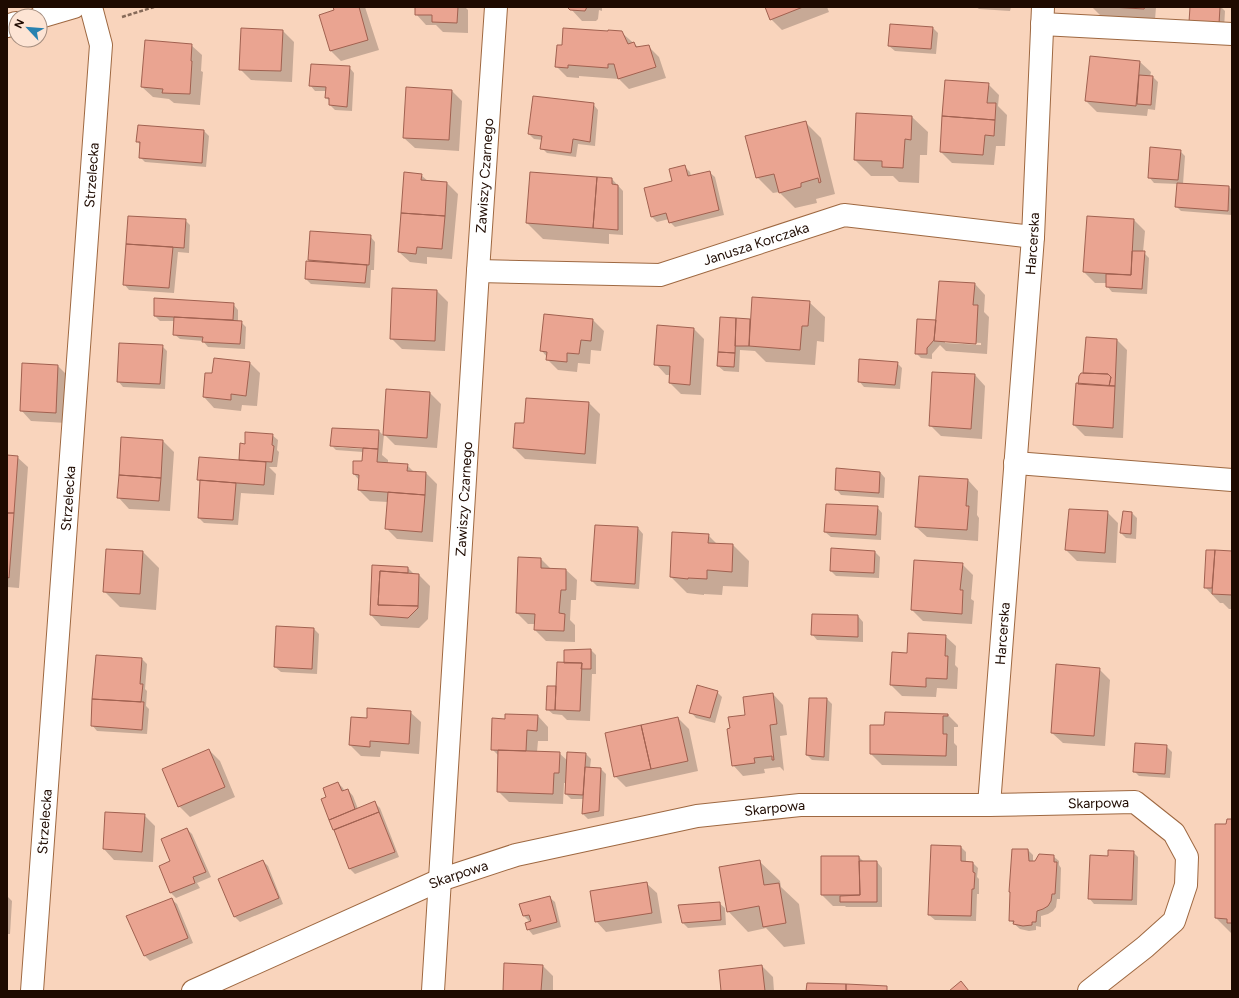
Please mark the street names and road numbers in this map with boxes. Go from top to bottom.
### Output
street label: Zawiszy Czarnego [472,118,497,234]
street label: Strzelecka [81,142,102,208]
street label: Harcerska [1022,212,1043,276]
street label: Janusza Korczaka [701,218,811,269]
street label: Zawiszy Czarnego [452,441,476,557]
street label: Strzelecka [57,465,79,531]
street label: Harcerska [991,602,1013,665]
street label: Strzelecka [34,788,55,855]
street label: Skarpowa [1068,794,1129,812]
street label: Skarpowa [743,797,805,819]
street label: Skarpowa [426,856,490,892]

